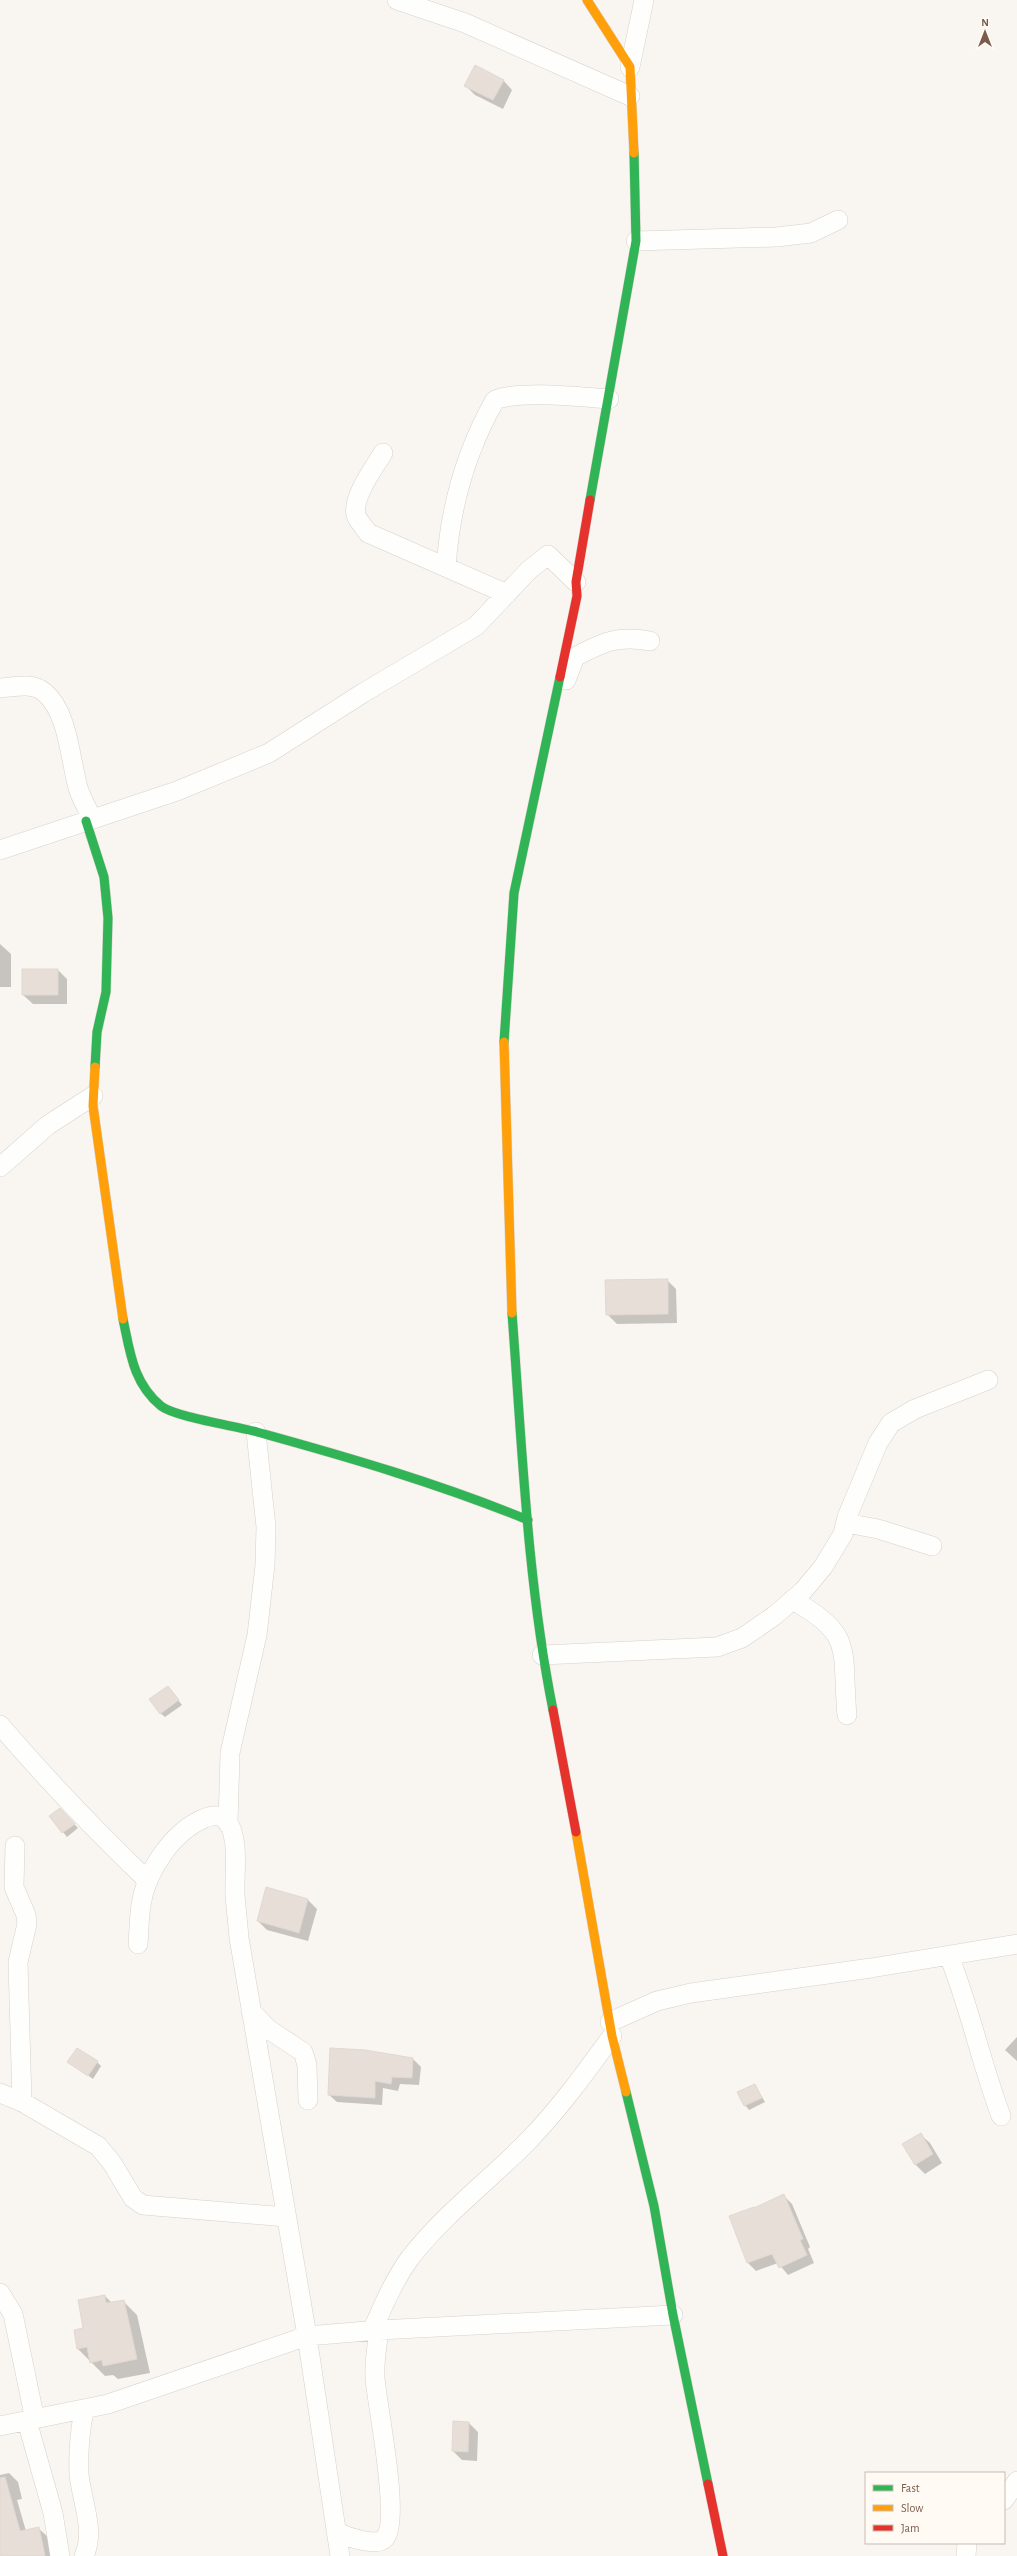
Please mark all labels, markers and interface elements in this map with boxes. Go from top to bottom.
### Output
north arrow [965,12,1005,52]
text: N [981,17,989,28]
legend [865,2472,1005,2544]
text: Fast [901,2482,920,2494]
text: Slow [901,2502,923,2514]
text: Jam [901,2522,920,2534]

